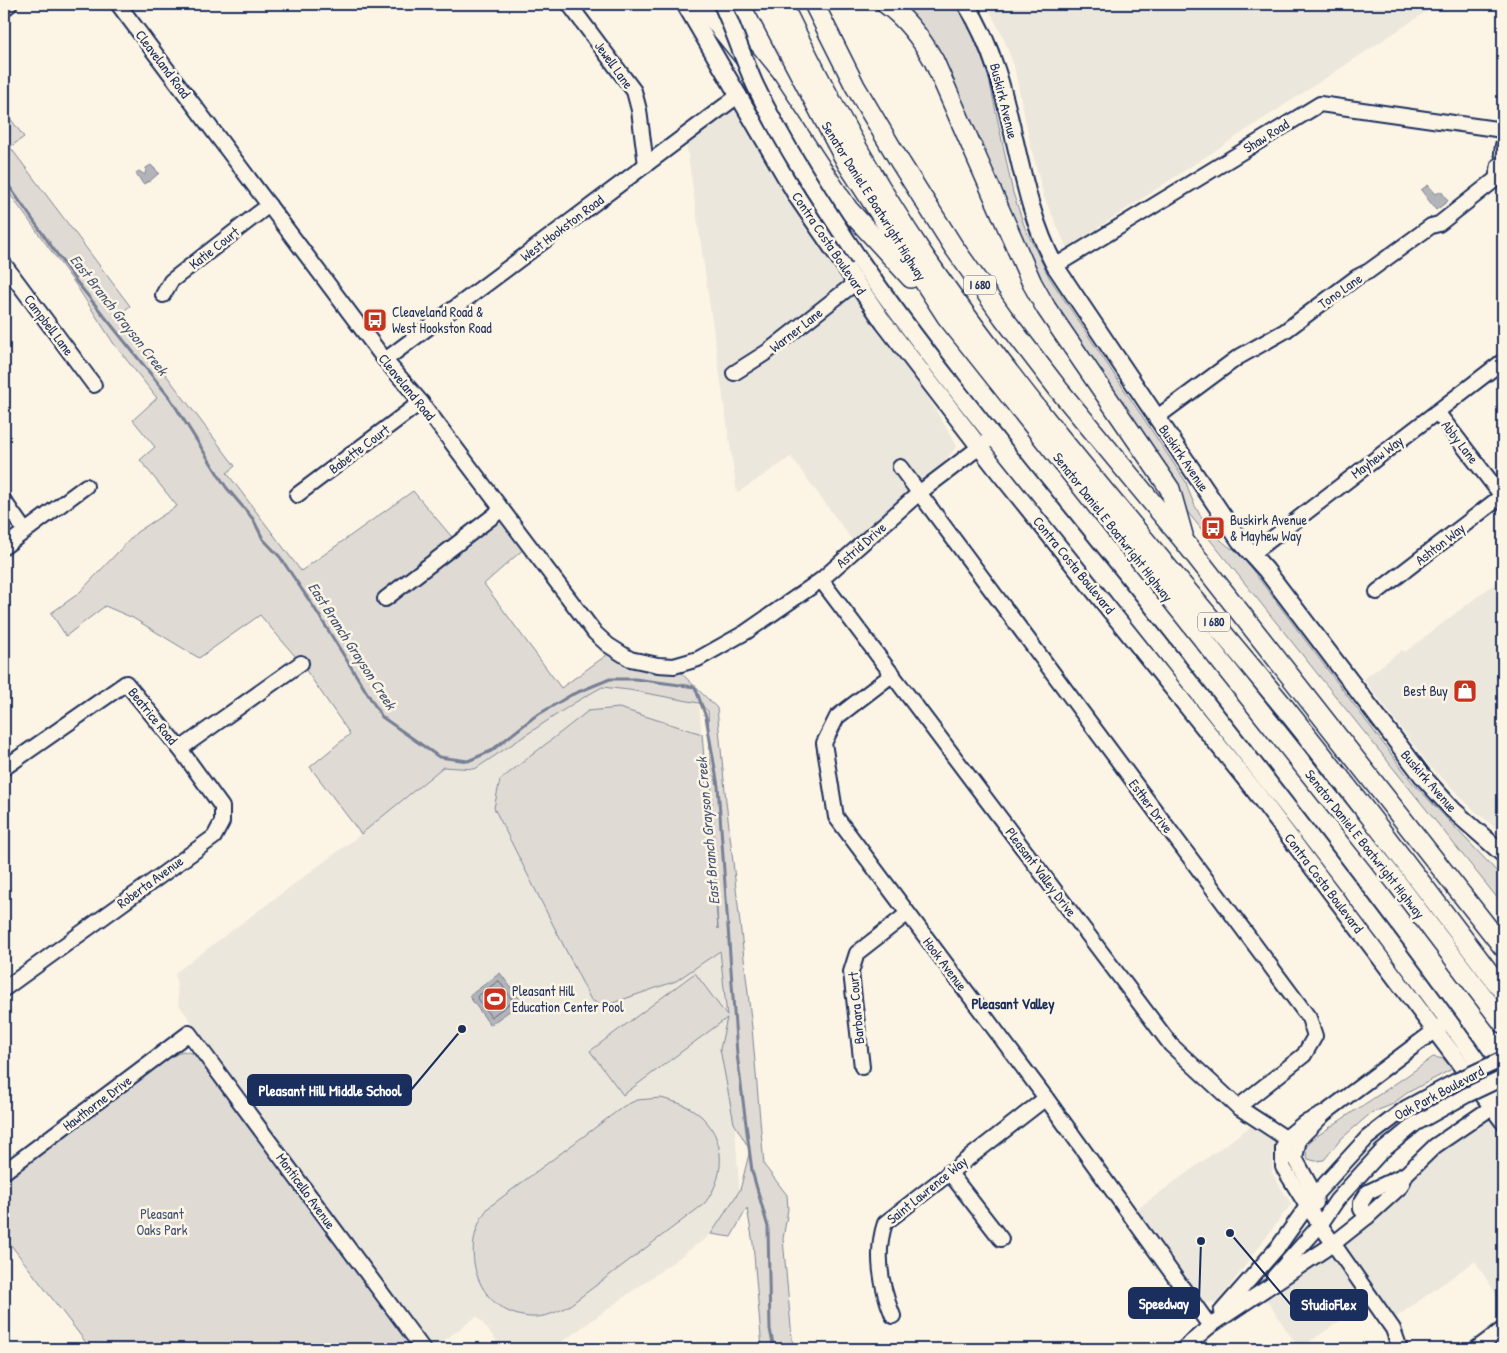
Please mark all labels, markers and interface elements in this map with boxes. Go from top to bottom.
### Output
street label: Cleaveland Road [131,26,196,102]
street label: Jewell Lane [591,37,638,93]
street label: Buskirk Avenue [986,61,1023,141]
street label: Shaw Road [1239,114,1293,157]
street label: Senator Daniel E Boatwright Highway [817,118,931,285]
street label: Contra Costa Boulevard [788,188,871,298]
street label: West Hookston Road [516,190,608,265]
street label: Katie Court [185,222,243,273]
water label: East Branch Grayson Creek [66,250,174,381]
street label: Tono Lane [1314,268,1366,313]
road number: I 680 [964,276,996,294]
street label: Campbell Lane [19,290,79,360]
place label: Cleaveland Road & West Hookston Road [392,302,492,337]
street label: Warner Lane [765,303,827,356]
bus stop icon: Cleaveland Road & West Hookston Road [362,307,388,333]
street label: Cleaveland Road [375,349,441,424]
street label: Abby Lane [1437,416,1484,468]
street label: Babette Court [324,419,393,478]
street label: Buskirk Avenue [1155,421,1214,495]
street label: Mayhew Way [1347,431,1407,483]
street label: Senator Daniel E Boatwright Highway [1048,448,1178,606]
place label: Buskirk Avenue & Mayhew Way [1230,510,1307,546]
street label: Contra Costa Boulevard [1029,512,1120,618]
bus stop icon: Buskirk Avenue & Mayhew Way [1200,515,1226,541]
street label: Astrid Drive [832,517,890,572]
street label: Ashton Way [1411,518,1469,570]
water label: East Branch Grayson Creek [303,578,402,715]
road number: I 680 [1198,612,1230,632]
shop icon: Best Buy [1452,678,1478,704]
place label: Best Buy [1403,681,1448,701]
street label: Beatrice Road [124,683,183,749]
street label: Buskirk Avenue [1397,745,1462,816]
water label: East Branch Grayson Creek [690,755,724,906]
street label: Senator Daniel E Boatwright Highway [1300,765,1430,923]
street label: Esther Drive [1125,775,1178,837]
street label: Pleasant Valley Drive [1001,823,1082,921]
street label: Contra Costa Boulevard [1281,829,1369,937]
street label: Roberta Avenue [113,851,187,912]
street label: Hook Avenue [919,933,972,995]
street label: Barbara Court [843,971,868,1045]
place label: Pleasant Hill Education Center Pool [512,981,624,1016]
sports icon: Pleasant Hill Education Center Pool [482,986,508,1012]
district label: Pleasant Valley [971,993,1055,1015]
street label: Oak Park Boulevard [1391,1061,1487,1124]
street label: Hawthorne Drive [58,1070,135,1135]
callout: Pleasant Hill Middle School [248,1075,411,1105]
text: Pleasant Hill Middle School [259,1080,402,1101]
street label: Monticello Avenue [272,1149,341,1233]
street label: Saint Lawrence Way [883,1151,971,1229]
park label: Pleasant Oaks Park [136,1204,188,1239]
callout: Speedway [1129,1288,1199,1318]
callout: StudioFlex [1291,1290,1367,1320]
text: Speedway [1139,1293,1190,1315]
text: StudioFlex [1301,1294,1357,1315]

